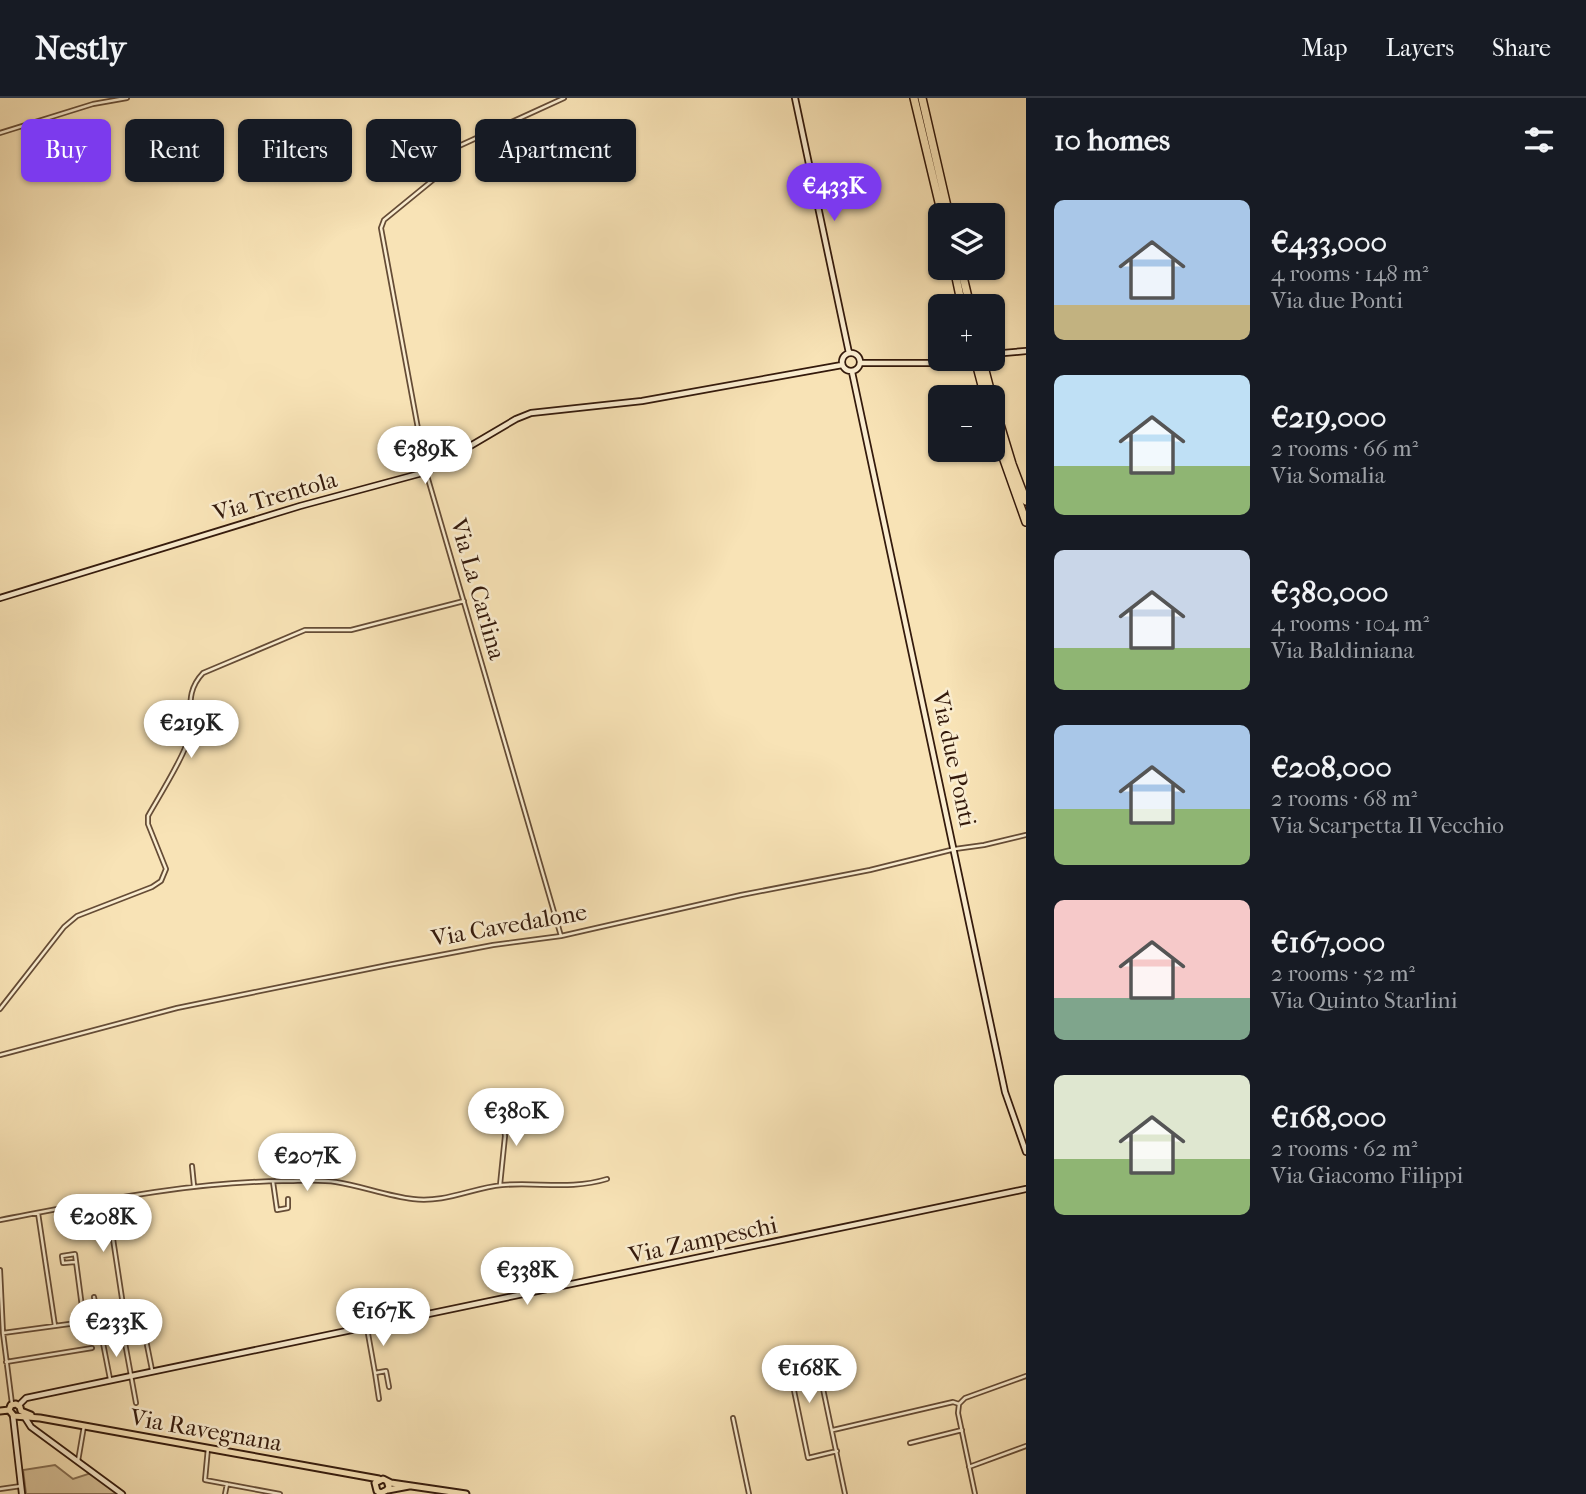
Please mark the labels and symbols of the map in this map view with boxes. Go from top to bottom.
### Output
pin: €433K [785,164,883,223]
pin: €389K [376,426,474,486]
street label: Via Trentola [209,465,341,527]
street label: Via La Carlina [444,514,512,664]
street label: Via due Ponti [926,688,982,829]
pin: €219K [142,700,240,760]
street label: Via Cavedalone [428,898,589,953]
pin: €380K [467,1088,565,1148]
pin: €207K [258,1134,356,1193]
pin: €208K [54,1194,152,1254]
street label: Via Zampeschi [625,1211,780,1270]
pin: €338K [478,1248,576,1307]
pin: €167K [334,1288,432,1348]
pin: €233K [67,1300,165,1359]
pin: €168K [760,1346,858,1405]
street label: Via Ravegnana [127,1403,285,1457]

